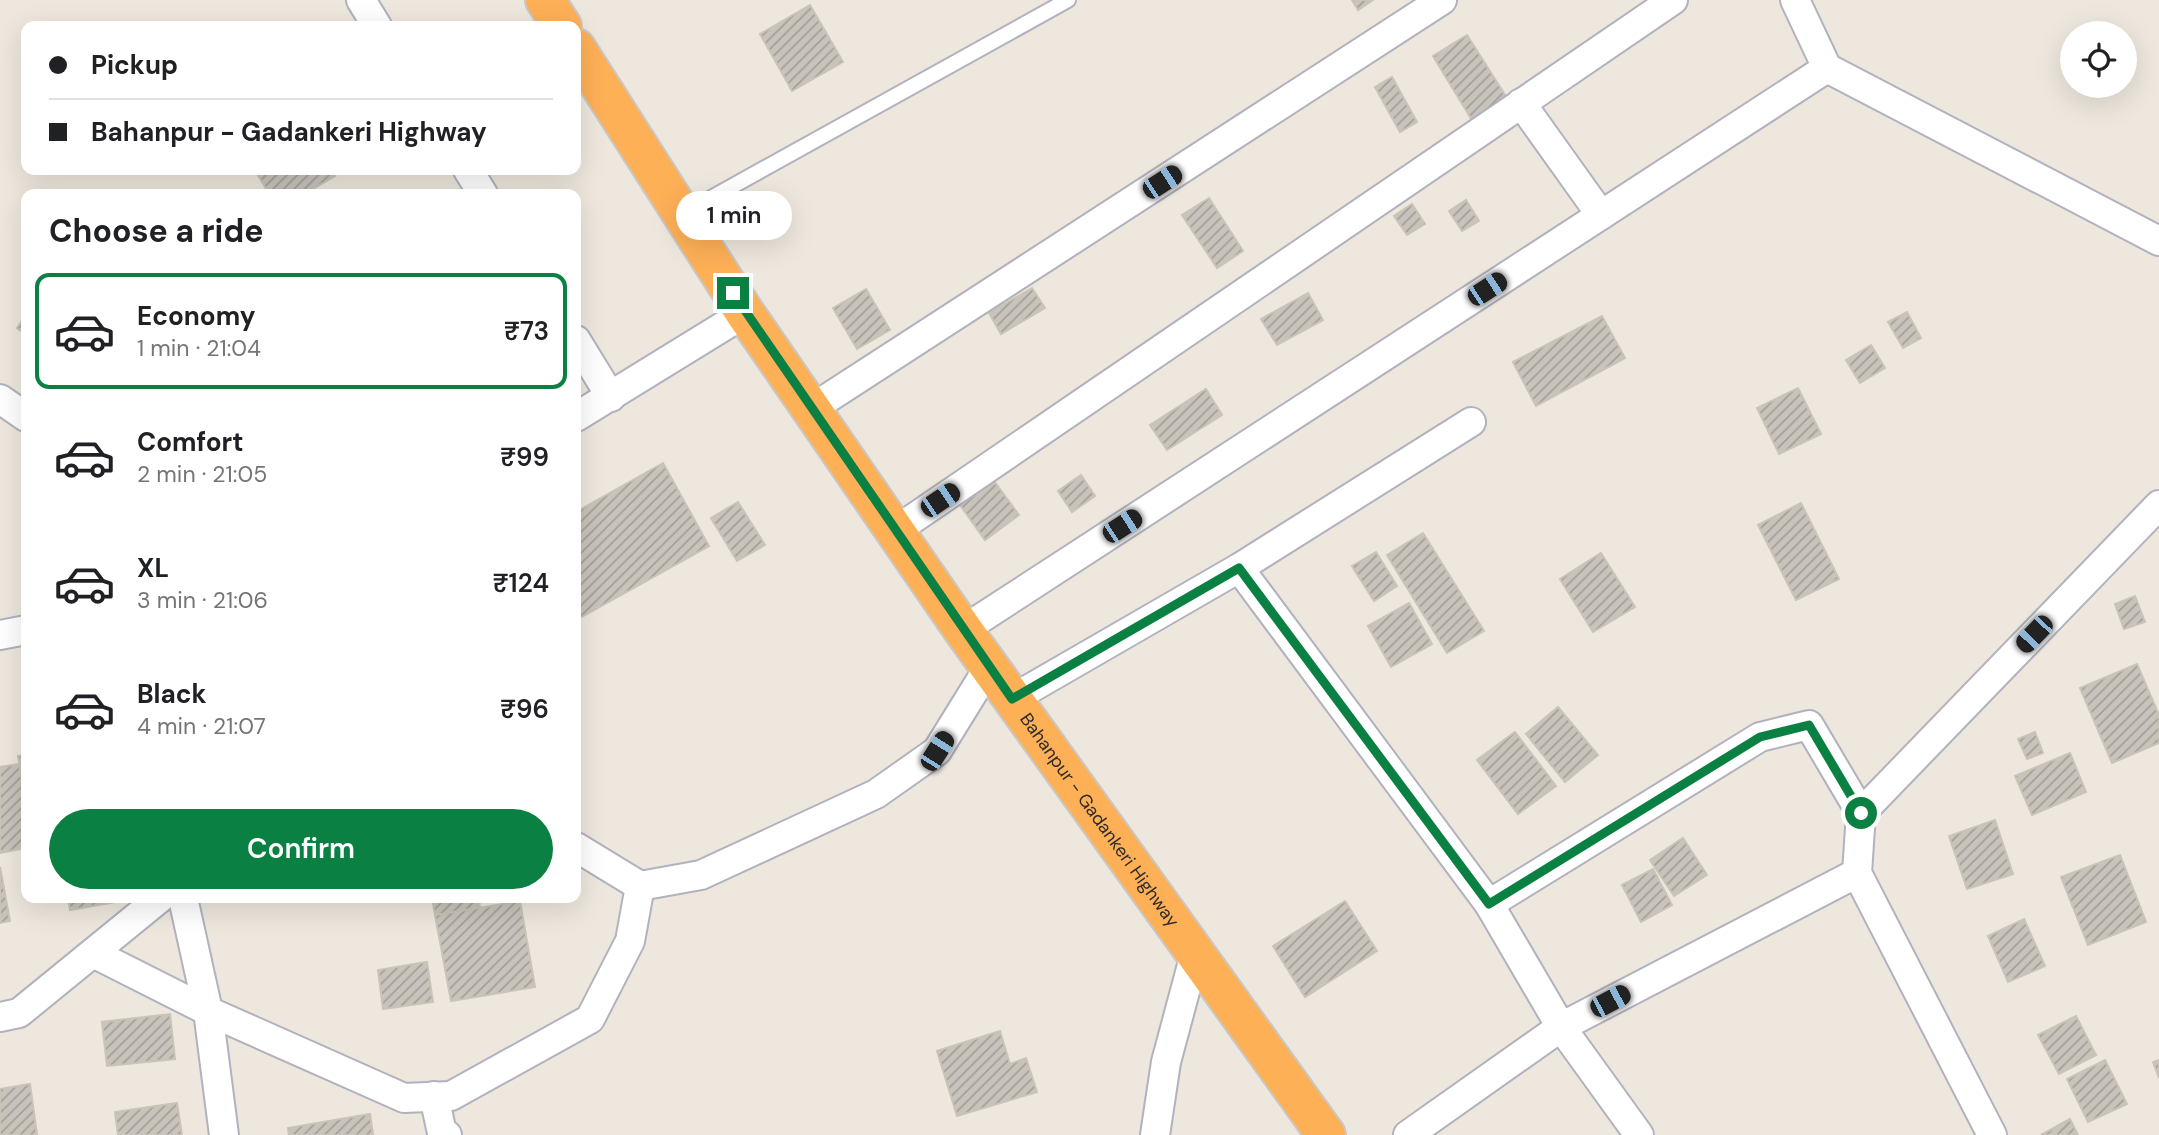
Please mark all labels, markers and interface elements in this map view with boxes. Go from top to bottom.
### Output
map controls [2060,21,2137,98]
button: locate [2060,21,2137,98]
text: Pickup [91,48,178,82]
text: Bahanpur - Gadankeri Highway [91,115,487,149]
car [1139,162,1186,202]
callout: 1 min [675,191,791,240]
text: 1 min [707,200,761,230]
text: Choose a ride [49,210,264,252]
car [1464,269,1511,309]
route end [717,277,749,309]
text: Economy [137,299,255,333]
icon: car [53,300,116,363]
text: ₹73 [504,314,549,348]
text: 1 min · 21:04 [137,333,261,363]
text: Comfort [137,425,243,459]
icon: car [53,426,116,489]
text: ₹99 [500,440,549,474]
text: 2 min · 21:05 [137,459,267,489]
car [917,480,964,520]
car [1099,506,1146,546]
text: XL [137,551,169,585]
icon: car [53,552,116,615]
text: ₹124 [492,566,549,600]
text: 3 min · 21:06 [137,585,268,615]
car [2012,612,2057,656]
text: Black [137,677,207,711]
icon: car [53,678,116,741]
text: ₹96 [500,692,549,726]
street label: Bahanpur - Gadankeri Highway [1014,708,1185,932]
text: 4 min · 21:07 [137,711,266,741]
car [917,728,958,774]
route start [1845,797,1877,829]
button: Confirm [49,809,553,889]
car [1587,982,1634,1020]

